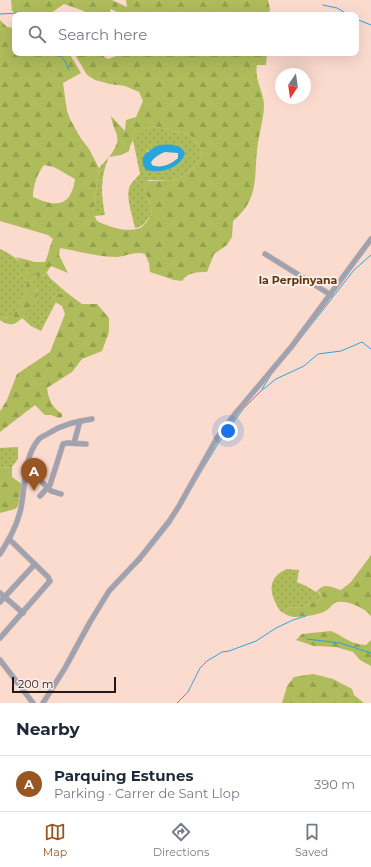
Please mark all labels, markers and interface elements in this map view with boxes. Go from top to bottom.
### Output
search box [12,12,359,56]
icon: search [26,23,48,45]
text: Search here [58,25,147,44]
north arrow [275,68,311,104]
district label: la Perpinyana [259,273,338,287]
your location [218,421,238,441]
pin: A [21,458,47,491]
scale bar [12,675,116,694]
text: 200 m [18,677,53,691]
text: Nearby [16,719,80,739]
text: Parquing Estunes [54,766,193,785]
text: A [24,776,34,792]
text: 390 m [314,776,355,792]
text: Parking · Carrer de Sant Llop [54,785,240,801]
tab: Map [43,821,67,859]
tab: Directions [153,821,209,859]
tab: Saved [295,821,328,859]

